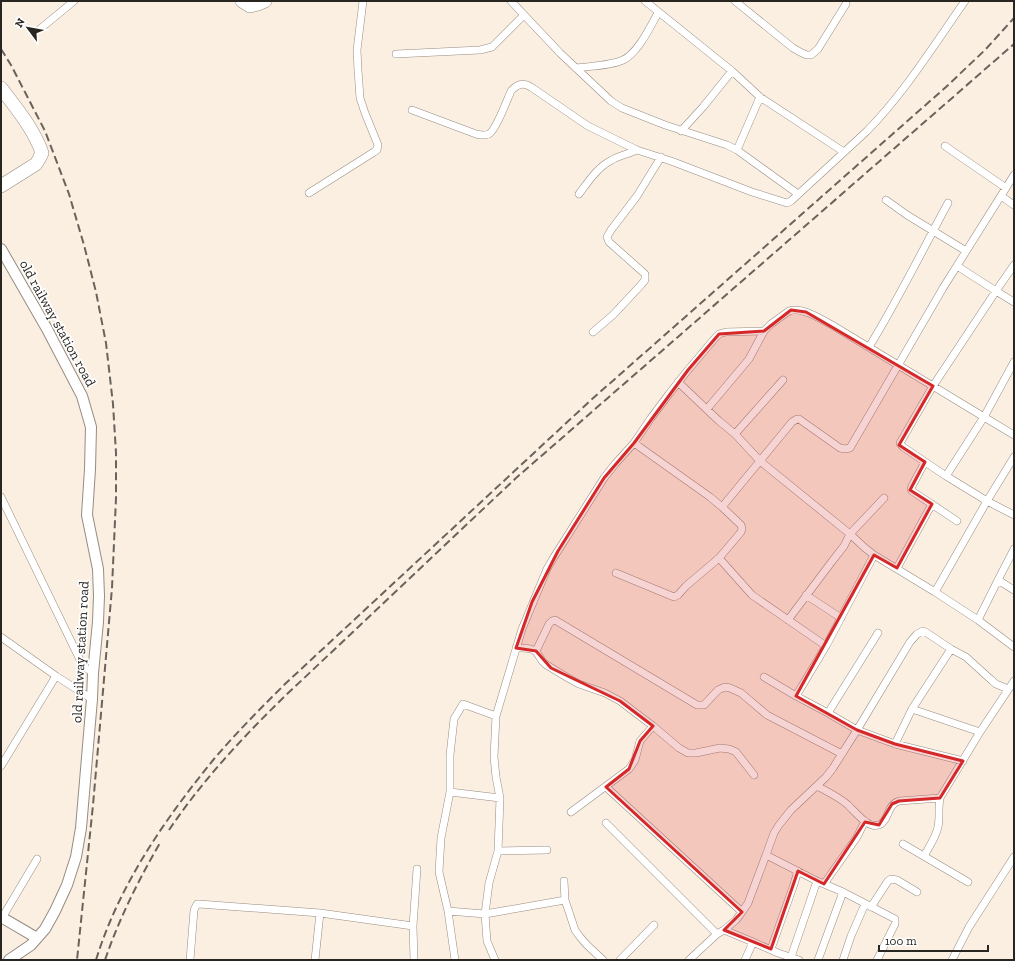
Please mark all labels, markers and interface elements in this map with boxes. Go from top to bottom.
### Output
north arrow [8,8,48,48]
text: N [12,15,28,30]
street label: old railway station road [16,257,100,390]
street label: old railway station road [68,580,93,723]
scale bar [879,927,988,953]
text: 100 m [885,934,917,948]

